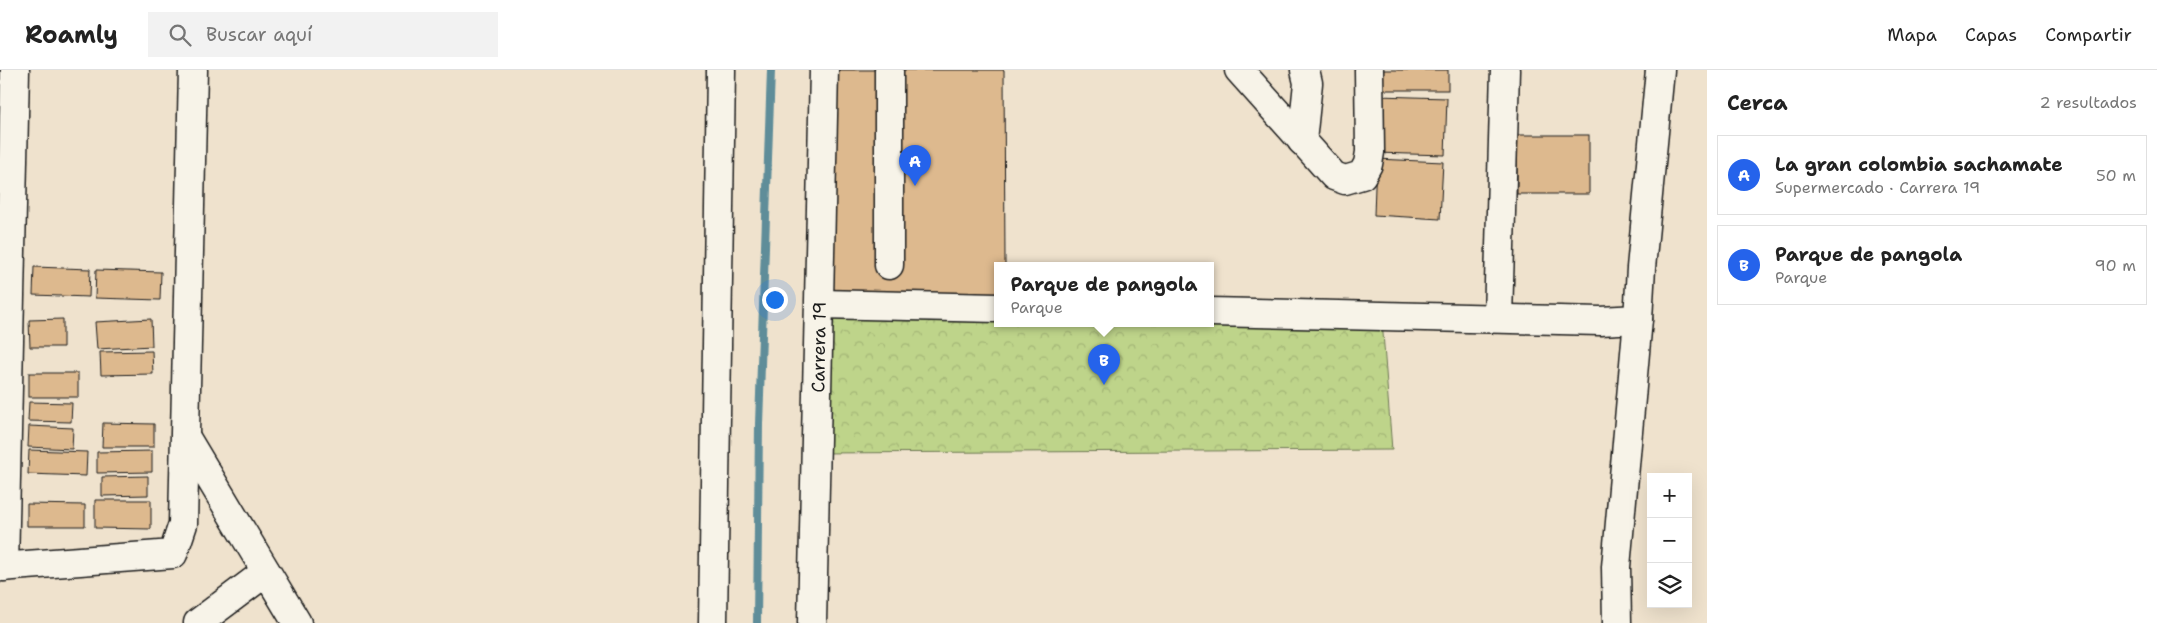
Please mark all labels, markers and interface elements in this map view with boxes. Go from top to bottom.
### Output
search box [148,12,498,57]
text: Roamly [25,19,118,51]
icon: search [166,21,194,49]
text: Buscar aquí [206,22,312,47]
text: Mapa [1887,23,1937,47]
text: Capas [1965,23,2017,47]
text: Compartir [2045,23,2132,47]
text: Cerca [1727,89,1788,117]
text: 2 resultados [2039,92,2137,113]
pin: A [899,145,931,186]
text: La gran colombia sachamate [1775,152,2063,177]
text: A [1738,165,1750,186]
text: 50 m [2096,165,2136,186]
text: Supermercado · Carrera 19 [1775,177,1980,198]
text: Parque de pangola [1775,242,1962,267]
text: B [1739,255,1749,276]
text: 90 m [2095,255,2136,276]
popup [994,262,1214,327]
text: Parque [1775,267,1827,288]
text: Parque de pangola [1010,272,1198,297]
your location [762,287,788,313]
text: Parque [1010,297,1063,318]
street label: Carrera 19 [806,301,832,393]
pin: B [1088,344,1120,385]
map controls [1647,473,1692,608]
button: + [1647,473,1692,518]
button: − [1647,518,1692,563]
button: layers [1647,563,1692,608]

